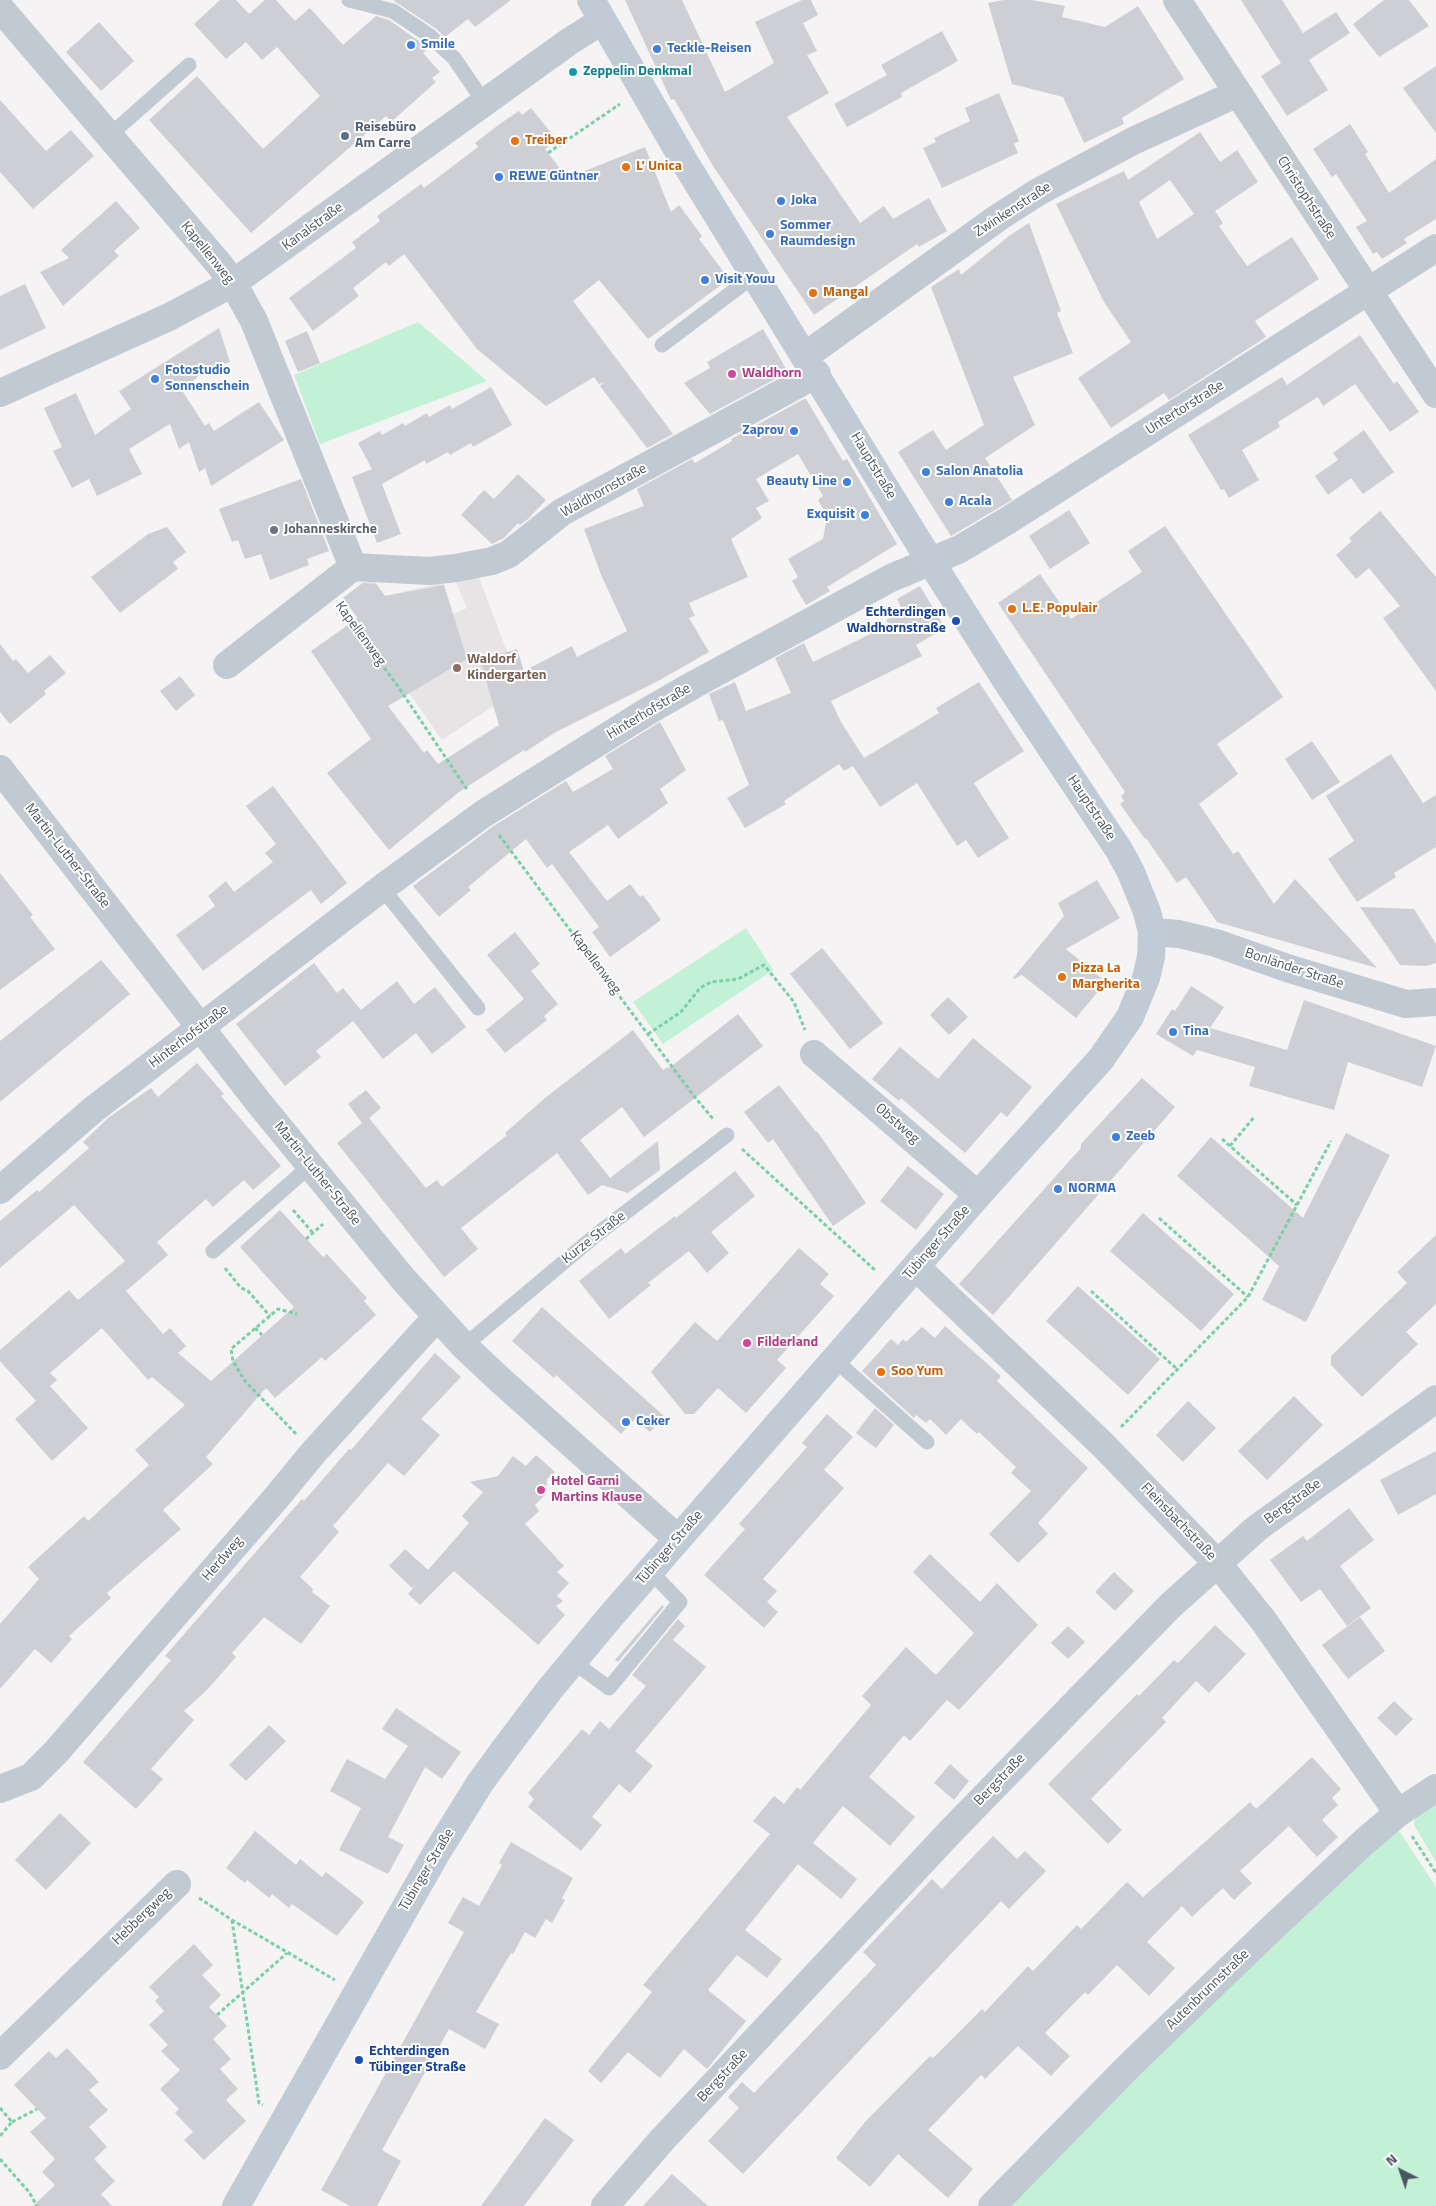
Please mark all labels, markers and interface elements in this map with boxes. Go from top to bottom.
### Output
place label: Smile [421,37,455,53]
marker: Smile [405,39,417,51]
place label: Teckle-Reisen [667,41,751,57]
marker: Teckle-Reisen [651,43,663,55]
place label: Zeppelin Denkmal [583,64,692,80]
marker: Zeppelin Denkmal [567,66,579,78]
place label: Reisebüro Am Carre [355,120,416,152]
marker: Reisebüro Am Carre [339,130,351,142]
place label: Treiber [525,133,568,149]
marker: Treiber [509,135,521,147]
street label: Christophstraße [1273,154,1339,242]
place label: L' Unica [636,159,682,175]
marker: L' Unica [620,161,632,173]
place label: REWE Güntner [509,169,599,185]
marker: REWE Güntner [493,171,505,183]
street label: Zwinkenstraße [971,179,1055,241]
place label: Joka [791,193,817,209]
marker: Joka [775,195,787,207]
street label: Kanalstraße [279,199,347,255]
street label: Kapellenweg [177,218,237,288]
place label: Sommer Raumdesign [780,218,856,250]
marker: Sommer Raumdesign [764,228,776,240]
place label: Visit Youu [715,272,775,288]
marker: Visit Youu [699,274,711,286]
place label: Mangal [823,285,868,301]
marker: Mangal [807,287,819,299]
place label: Fotostudio Sonnenschein [165,363,250,396]
place label: Waldhorn [742,366,802,382]
marker: Waldhorn [726,368,738,380]
marker: Fotostudio Sonnenschein [149,373,161,385]
street label: Untertorstraße [1143,377,1227,439]
place label: Zaprov [742,423,784,439]
marker: Zaprov [788,425,800,437]
street label: Hauptstraße [847,430,899,502]
street label: Waldhornstraße [558,461,650,521]
place label: Salon Anatolia [936,464,1023,480]
marker: Salon Anatolia [920,466,932,478]
place label: Beauty Line [766,474,837,490]
marker: Beauty Line [841,476,853,488]
place label: Acala [959,494,992,510]
marker: Acala [943,496,955,508]
place label: Exquisit [806,507,855,523]
marker: Exquisit [859,509,871,521]
place label: Johanneskirche [284,522,377,538]
marker: Johanneskirche [268,524,280,536]
street label: Kapellenweg [331,599,389,669]
place label: L.E. Populair [1022,601,1097,617]
marker: L.E. Populair [1006,603,1018,615]
place label: Echterdingen Waldhornstraße [847,605,946,638]
marker: Echterdingen Waldhornstraße [950,615,962,627]
place label: Waldorf Kindergarten [467,652,547,684]
marker: Waldorf Kindergarten [451,662,463,674]
street label: Hinterhofstraße [604,680,694,744]
street label: Hauptstraße [1063,772,1119,844]
street label: Martin-Luther-Straße [21,800,113,912]
street label: Kapellenweg [566,928,624,998]
street label: Bonländer Straße [1242,945,1346,993]
place label: Pizza La Margherita [1072,961,1140,994]
marker: Pizza La Margherita [1056,971,1068,983]
street label: Hinterhofstraße [146,1002,232,1072]
place label: Tina [1183,1024,1209,1040]
marker: Tina [1167,1026,1179,1038]
street label: Obstweg [872,1100,922,1148]
street label: Martin-Luther-Straße [270,1119,364,1229]
place label: Zeeb [1126,1129,1155,1145]
marker: Zeeb [1110,1131,1122,1143]
place label: NORMA [1068,1181,1116,1197]
marker: NORMA [1052,1183,1064,1195]
street label: Tübinger Straße [900,1202,974,1284]
street label: Kurze Straße [559,1208,629,1268]
place label: Filderland [757,1335,818,1351]
marker: Filderland [741,1337,753,1349]
place label: Soo Yum [891,1364,943,1380]
marker: Soo Yum [875,1366,887,1378]
place label: Ceker [636,1414,670,1430]
marker: Ceker [620,1416,632,1428]
place label: Hotel Garni Martins Klause [551,1474,642,1506]
street label: Bergstraße [1261,1476,1325,1528]
street label: Fleinsbachstraße [1137,1480,1219,1564]
marker: Hotel Garni Martins Klause [535,1484,547,1496]
street label: Tübinger Straße [633,1507,707,1589]
street label: Herdweg [199,1533,247,1585]
street label: Bergstraße [971,1750,1029,1810]
street label: Tübinger Straße [396,1826,458,1914]
street label: Hebbergweg [109,1885,175,1949]
street label: Autenbrunnstraße [1163,1946,1253,2034]
place label: Echterdingen Tübinger Straße [369,2044,466,2076]
street label: Bergstraße [694,2046,752,2106]
marker: Echterdingen Tübinger Straße [353,2054,365,2066]
north arrow [1376,2146,1426,2196]
text: N [1380,2148,1401,2170]

